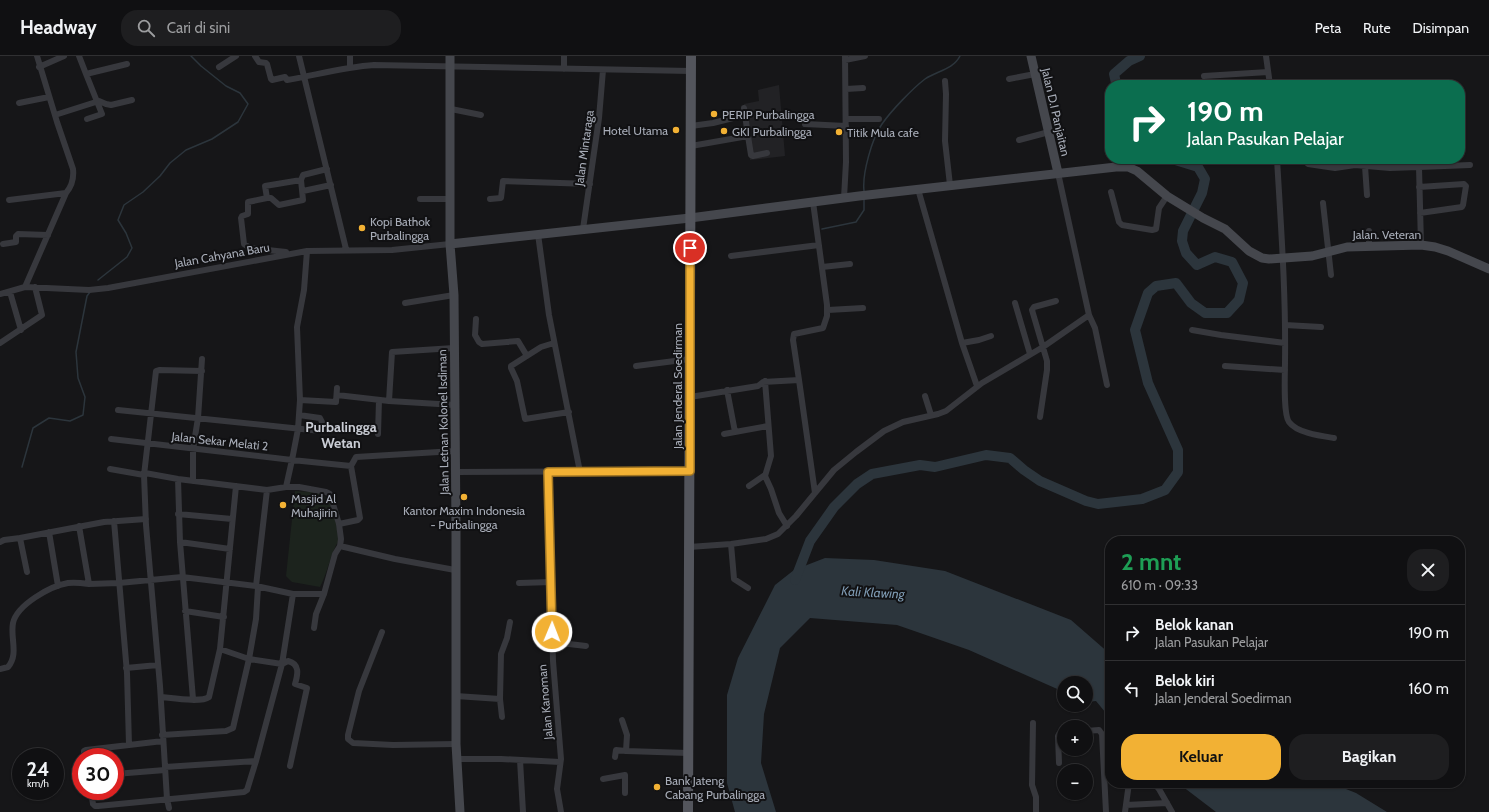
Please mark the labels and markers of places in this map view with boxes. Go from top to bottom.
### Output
place label: PERIP Purbalingga [722,107,815,122]
marker: PERIP Purbalingga [709,109,719,119]
place label: Hotel Utama [603,123,668,138]
place label: GKI Purbalingga [732,124,812,139]
marker: Hotel Utama [671,125,681,135]
place label: Titik Mula cafe [847,125,919,140]
marker: GKI Purbalingga [719,126,729,136]
marker: Titik Mula cafe [834,127,844,137]
place label: Kopi Bathok Purbalingga [370,214,431,243]
marker: Kopi Bathok Purbalingga [357,223,367,233]
pin [673,231,707,265]
place label: Masjid Al Muhajirin [291,491,338,520]
marker: Kantor Maxim Indonesia - Purbalingga [459,492,469,502]
marker: Masjid Al Muhajirin [278,500,288,510]
place label: Kantor Maxim Indonesia - Purbalingga [403,503,525,532]
place label: Bank Jateng Cabang Purbalingga [665,773,765,802]
marker: Bank Jateng Cabang Purbalingga [652,782,662,792]

